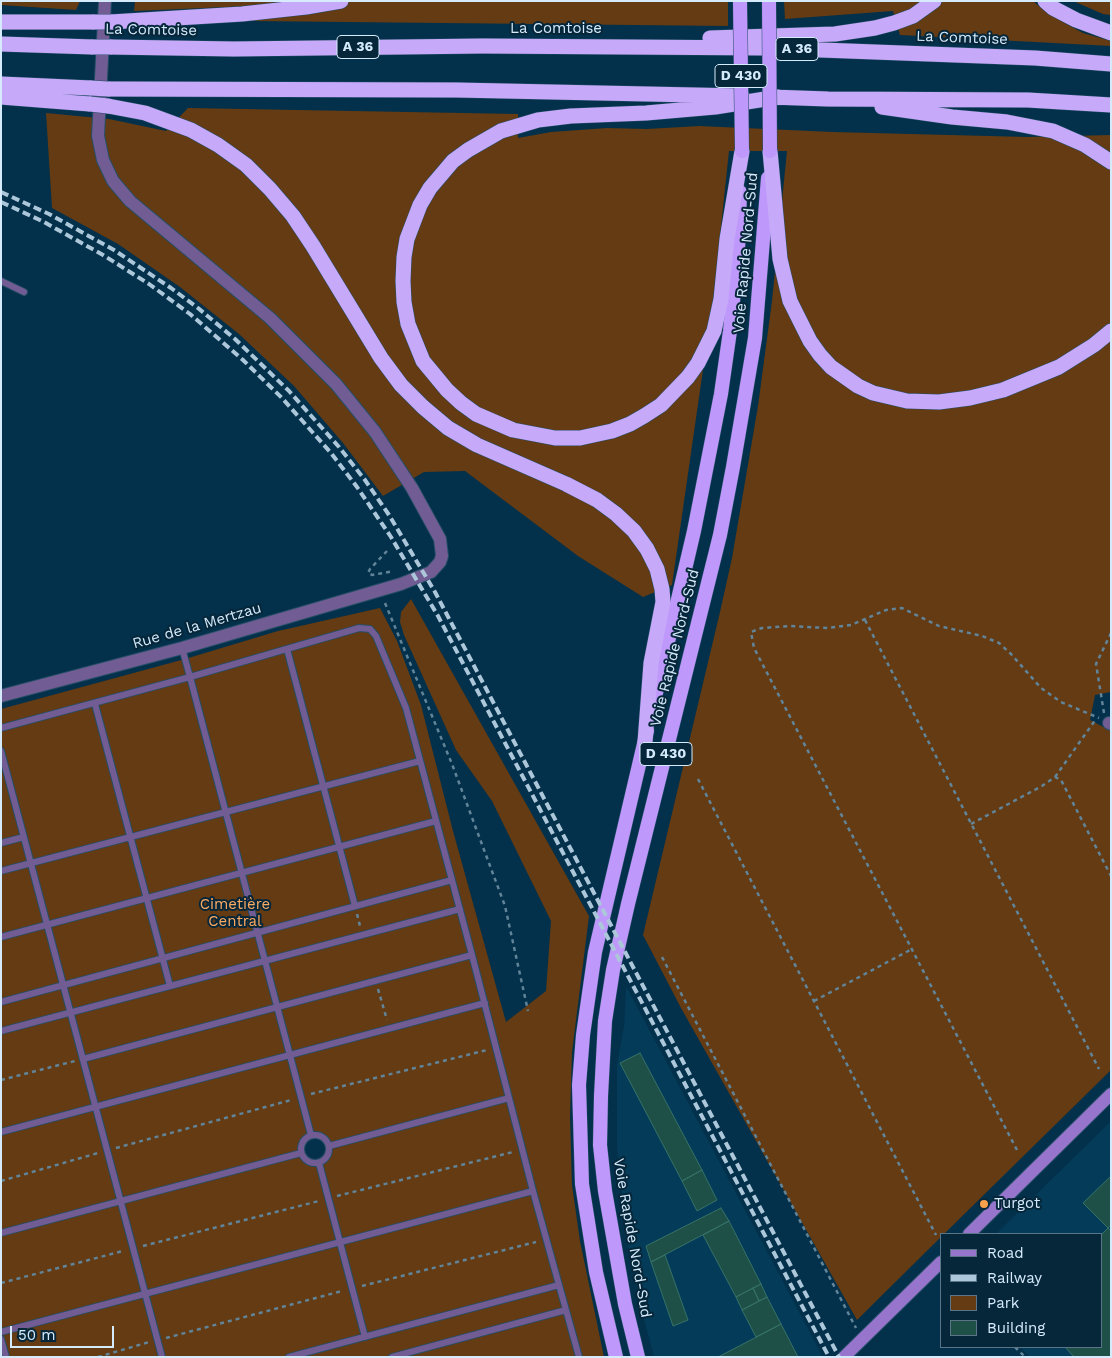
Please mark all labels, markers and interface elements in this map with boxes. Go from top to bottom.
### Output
street label: La Comtoise [105,20,197,40]
street label: La Comtoise [510,20,602,38]
street label: La Comtoise [916,27,1008,49]
road number: A 36 [337,36,379,58]
road number: A 36 [776,38,818,61]
road number: D 430 [715,64,767,88]
street label: Voie Rapide Nord-Sud [730,172,762,334]
street label: Voie Rapide Nord-Sud [647,567,703,729]
street label: Rue de la Mertzau [130,599,264,653]
road number: D 430 [640,742,692,766]
park label: Cimetière Central [200,896,270,931]
street label: Voie Rapide Nord-Sud [609,1157,655,1319]
place label: Turgot [994,1195,1040,1213]
marker: Turgot [978,1198,990,1210]
legend [940,1233,1102,1348]
text: Road [987,1244,1024,1262]
text: Railway [987,1269,1042,1287]
text: Park [987,1294,1019,1312]
scale bar [12,1316,116,1348]
text: Building [987,1319,1045,1337]
text: 50 m [18,1326,55,1344]

